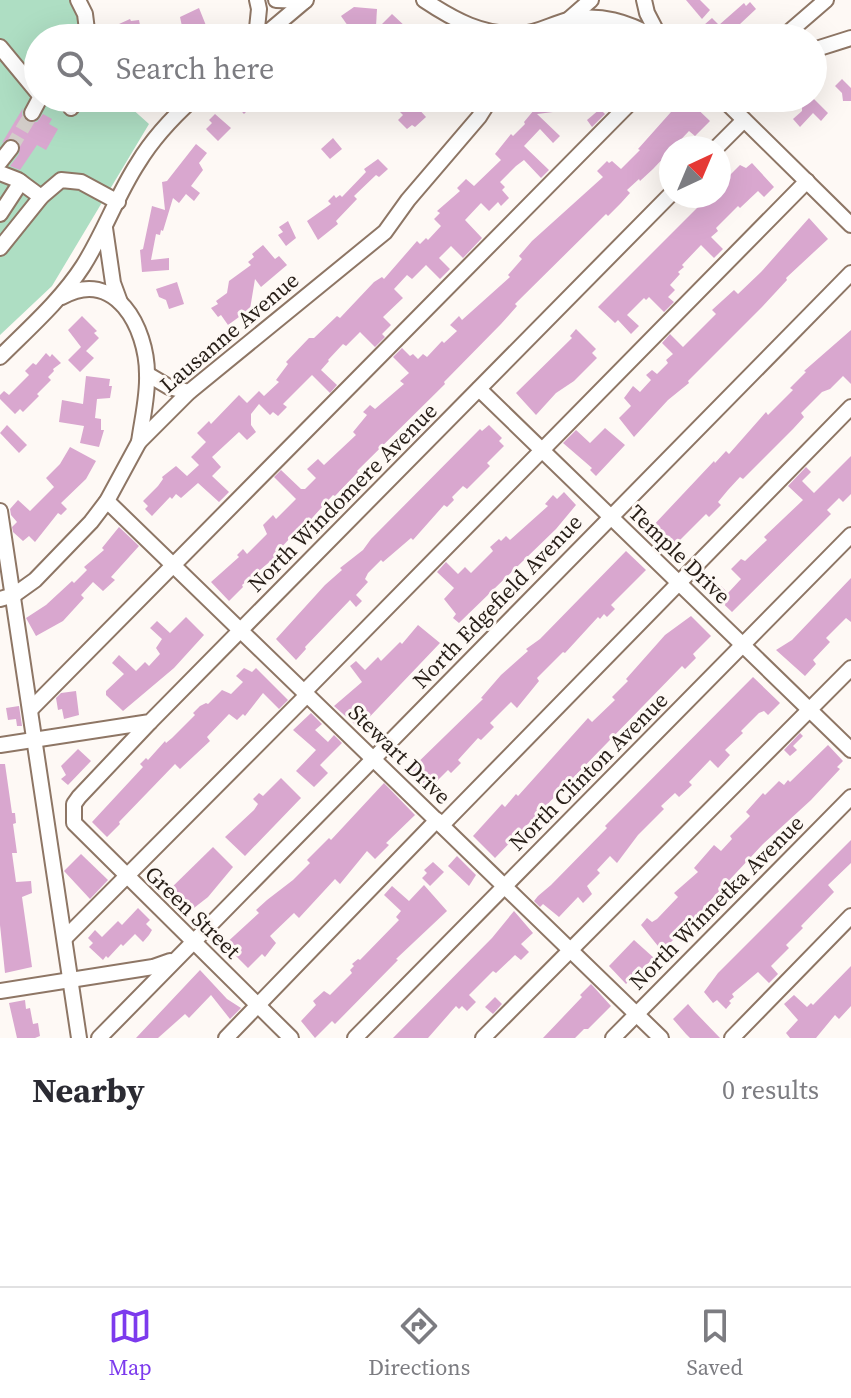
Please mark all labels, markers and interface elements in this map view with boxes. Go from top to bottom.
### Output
search box [24,24,827,112]
icon: search [52,46,96,90]
text: Search here [116,48,274,89]
north arrow [659,136,731,208]
street label: Lausanne Avenue [153,265,305,399]
street label: North Windomere Avenue [241,396,443,598]
street label: Temple Drive [622,498,738,610]
street label: North Edgefield Avenue [406,507,588,695]
street label: North Clinton Avenue [502,685,674,857]
street label: Stewart Drive [342,697,458,811]
street label: North Winnetka Avenue [622,808,810,996]
street label: Green Street [139,859,248,966]
text: Nearby [32,1067,145,1113]
text: 0 results [722,1072,819,1108]
tab: Map [108,1304,152,1382]
tab: Directions [368,1304,470,1382]
tab: Saved [686,1304,743,1382]

